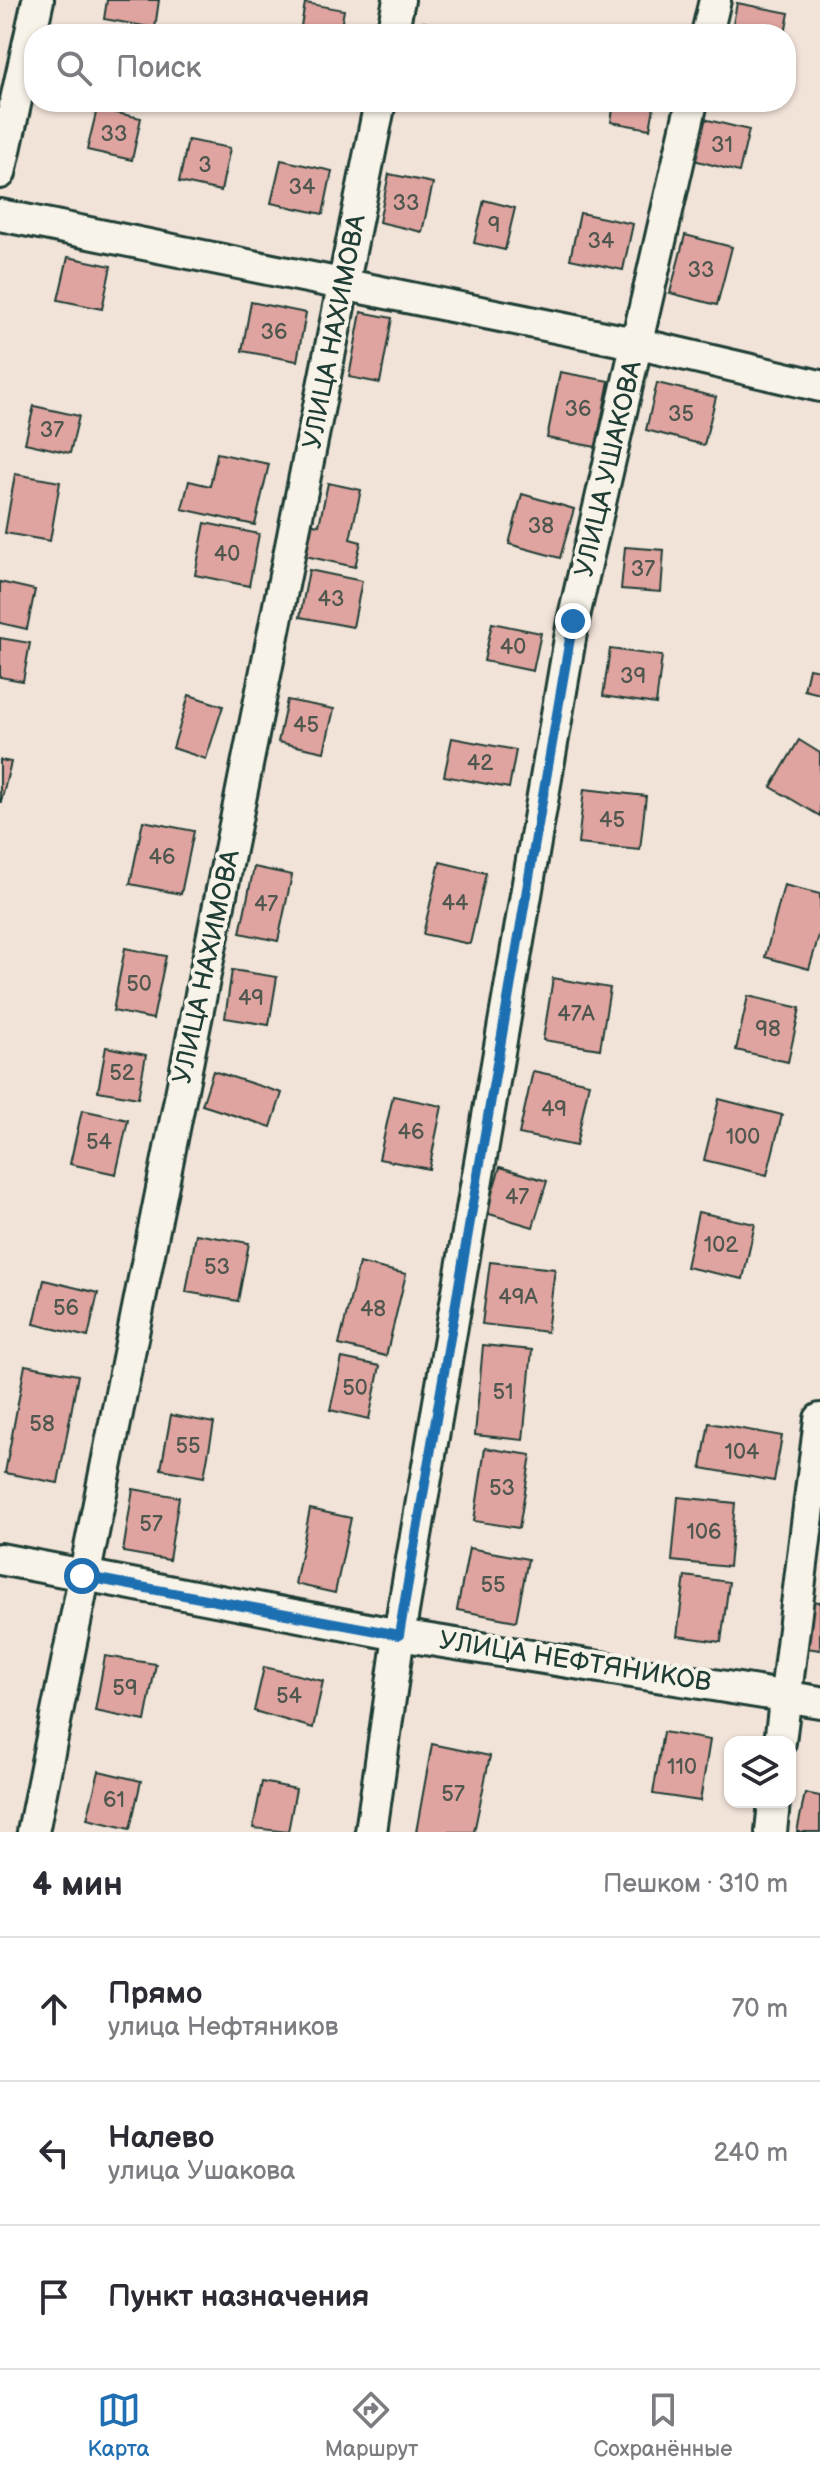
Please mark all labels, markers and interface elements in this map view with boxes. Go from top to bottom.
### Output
search box [24,24,796,112]
icon: search [52,46,96,90]
text: Поиск [116,50,202,86]
house number: 33 [100,121,128,148]
house number: 31 [711,132,733,159]
house number: 3 [198,152,212,179]
house number: 34 [289,174,316,201]
house number: 33 [392,190,420,217]
street label: УЛИЦА НАХИМОВА [297,212,373,452]
house number: 9 [488,212,500,239]
house number: 34 [588,228,615,255]
house number: 33 [687,257,715,284]
house number: 36 [261,319,287,346]
street label: УЛИЦА УШАКОВА [569,358,649,580]
house number: 36 [565,396,591,423]
house number: 35 [668,401,694,428]
house number: 37 [40,417,64,444]
house number: 38 [528,513,554,540]
house number: 40 [214,541,240,568]
house number: 37 [631,556,655,583]
house number: 43 [318,586,344,613]
route end [555,603,591,639]
house number: 40 [500,634,526,661]
house number: 39 [620,663,646,690]
house number: 45 [293,712,319,739]
house number: 42 [467,750,493,777]
house number: 45 [599,807,625,834]
house number: 46 [149,844,175,871]
street label: УЛИЦА НАХИМОВА [167,847,247,1087]
house number: 44 [442,890,469,917]
house number: 47 [254,891,278,918]
house number: 50 [126,971,152,998]
house number: 49 [238,985,264,1012]
house number: 47А [557,1001,595,1028]
house number: 98 [755,1016,781,1043]
house number: 52 [109,1060,135,1087]
house number: 49 [541,1096,567,1123]
house number: 46 [398,1119,424,1146]
house number: 100 [726,1124,760,1151]
house number: 54 [86,1129,113,1156]
house number: 47 [505,1184,529,1211]
house number: 102 [704,1232,738,1259]
house number: 53 [204,1254,230,1281]
house number: 49А [498,1284,538,1311]
house number: 56 [53,1295,79,1322]
house number: 48 [360,1296,386,1323]
house number: 50 [342,1375,368,1402]
house number: 51 [492,1379,514,1406]
house number: 58 [29,1411,55,1438]
house number: 55 [175,1433,201,1460]
house number: 104 [725,1439,760,1466]
house number: 53 [489,1475,515,1502]
house number: 57 [139,1511,163,1538]
house number: 106 [687,1519,721,1546]
route start [64,1558,100,1594]
house number: 55 [480,1572,506,1599]
street label: УЛИЦА НЕФТЯНИКОВ [437,1625,713,1699]
house number: 59 [112,1675,138,1702]
house number: 54 [276,1683,303,1710]
map controls [724,1736,796,1808]
button: layers [724,1736,796,1808]
house number: 110 [667,1754,697,1781]
house number: 57 [441,1781,465,1808]
house number: 61 [103,1787,125,1814]
text: 4 мин [32,1864,123,1905]
text: Пешком · 310 m [603,1869,788,1900]
text: Прямо [108,1976,202,2012]
icon: ahead [32,1987,76,2031]
text: 70 m [731,1994,788,2025]
text: улица Нефтяников [108,2012,338,2043]
text: Налево [108,2120,214,2156]
icon: left [32,2131,76,2175]
text: 240 m [713,2138,788,2169]
text: улица Ушакова [108,2156,295,2187]
icon: arrive [32,2275,76,2319]
text: Пункт назначения [108,2279,369,2315]
tab: Карта [88,2388,150,2463]
tab: Маршрут [325,2388,418,2463]
tab: Сохранённые [593,2388,732,2463]

